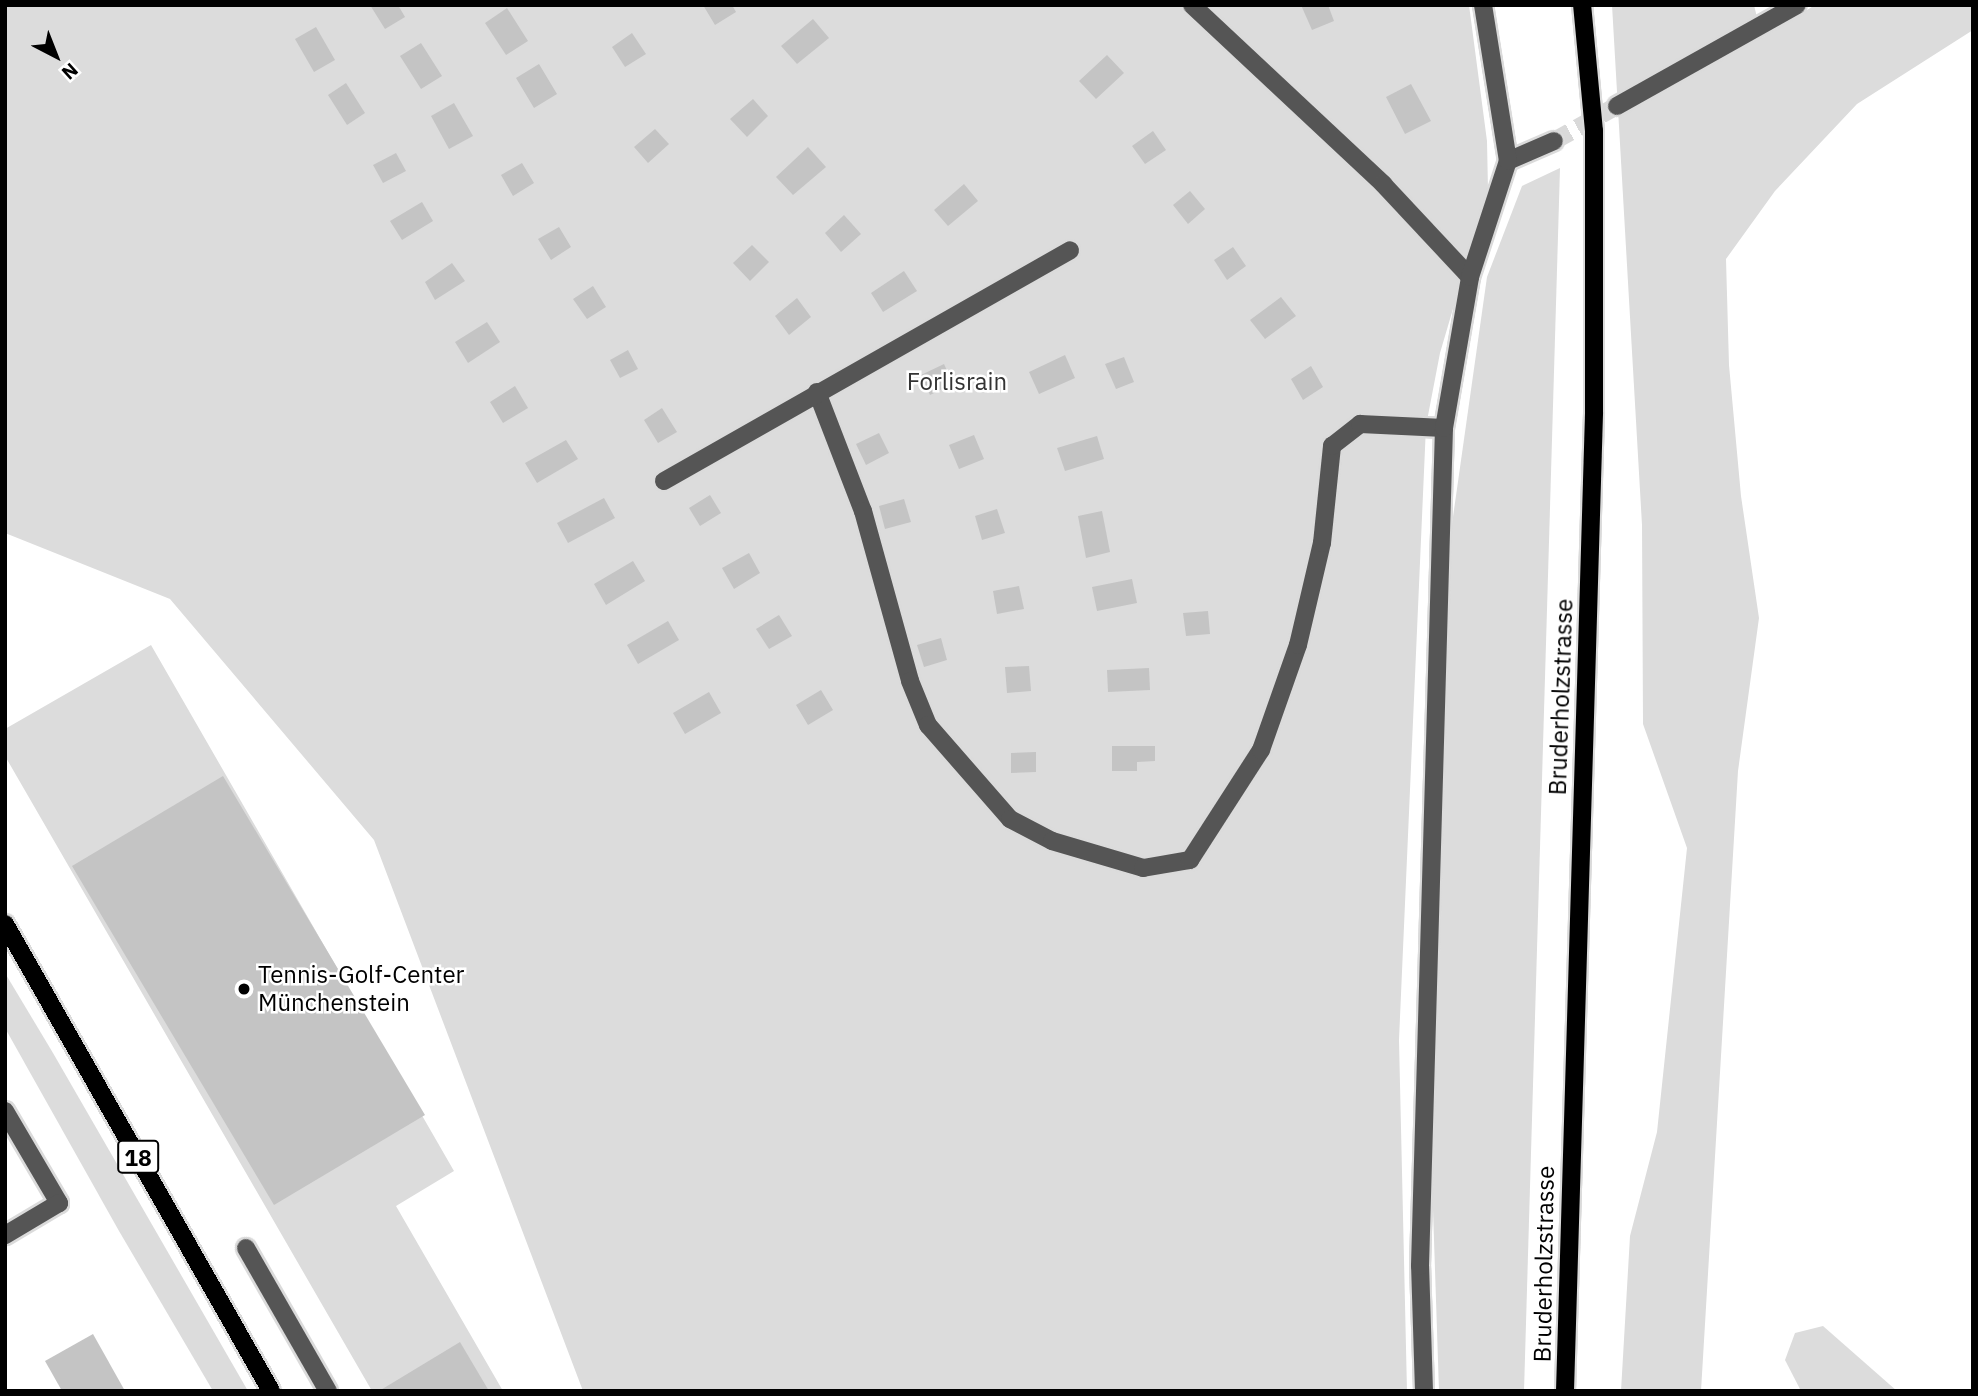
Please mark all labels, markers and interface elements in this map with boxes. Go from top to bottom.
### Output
north arrow [21,21,91,91]
text: N [57,58,83,85]
park label: Forlisrain [907,368,1007,396]
street label: Bruderholzstrasse [1543,598,1579,796]
place label: Tennis-Golf-Center Münchenstein [258,961,464,1017]
marker: Tennis-Golf-Center Münchenstein [236,981,252,997]
road number: 18 [117,1138,159,1176]
street label: Bruderholzstrasse [1528,1165,1560,1363]

